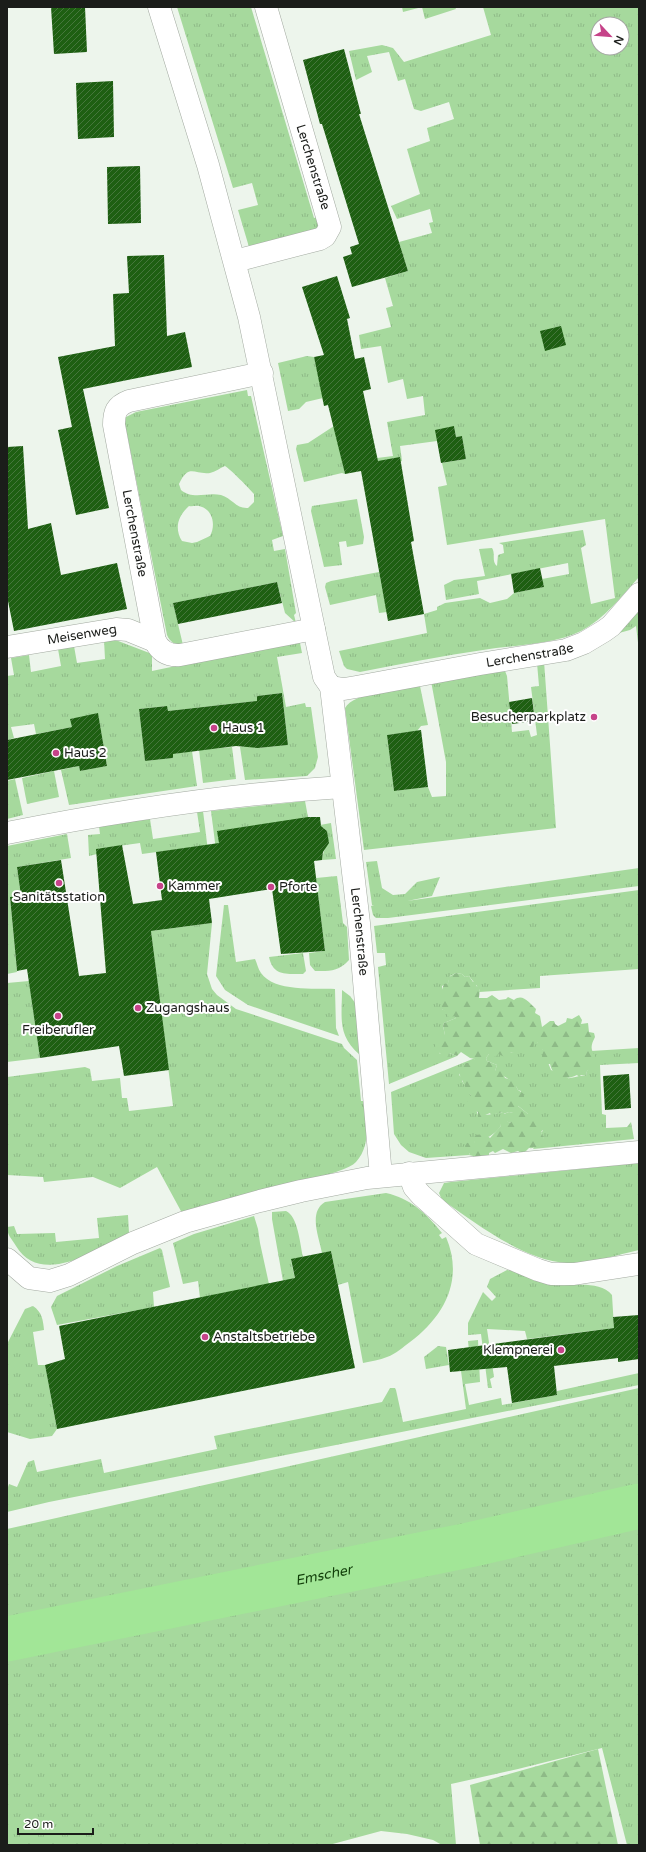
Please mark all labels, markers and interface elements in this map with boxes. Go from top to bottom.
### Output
north arrow [590,16,630,56]
text: N [611,33,626,47]
street label: Lerchenstraße [292,122,334,212]
street label: Lerchenstraße [118,488,151,578]
street label: Meisenweg [46,621,118,648]
street label: Lerchenstraße [485,640,576,671]
place label: Besucherparkplatz [471,709,586,725]
marker: Besucherparkplatz [589,712,599,722]
place label: Haus 1 [222,720,265,736]
marker: Haus 1 [209,723,219,733]
place label: Haus 2 [64,745,107,761]
marker: Haus 2 [51,748,61,758]
marker: Sanitätsstation [54,878,64,888]
place label: Kammer [168,878,220,894]
place label: Pforte [279,879,317,895]
marker: Kammer [155,881,165,891]
marker: Pforte [266,882,276,892]
street label: Lerchenstraße [347,887,372,976]
place label: Sanitätsstation [13,889,105,905]
place label: Zugangshaus [146,1000,229,1016]
marker: Zugangshaus [133,1003,143,1013]
marker: Freiberufler [53,1011,63,1021]
place label: Freiberufler [22,1022,94,1038]
place label: Anstaltsbetriebe [213,1329,315,1345]
marker: Anstaltsbetriebe [200,1332,210,1342]
place label: Klempnerei [483,1342,553,1358]
marker: Klempnerei [556,1345,566,1355]
water label: Emscher [294,1560,355,1589]
scale bar [18,1810,93,1836]
text: 20 m [24,1817,53,1831]

